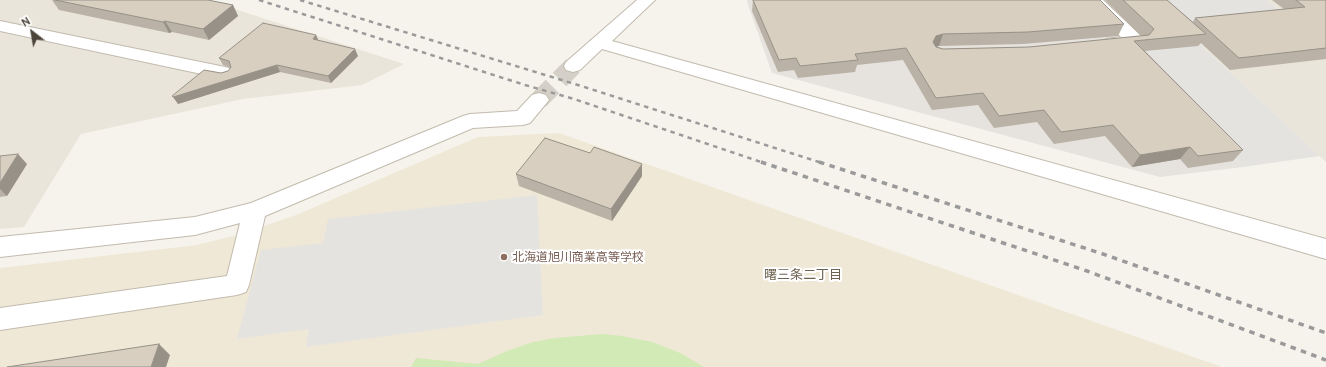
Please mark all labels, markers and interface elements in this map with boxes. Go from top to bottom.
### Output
north arrow [12,12,52,52]
text: N [19,14,33,30]
place label: 北海道旭川商業高等学校 [512,250,644,264]
marker: 北海道旭川商業高等学校 [499,252,509,262]
district label: 曙三条二丁目 [764,267,842,283]

